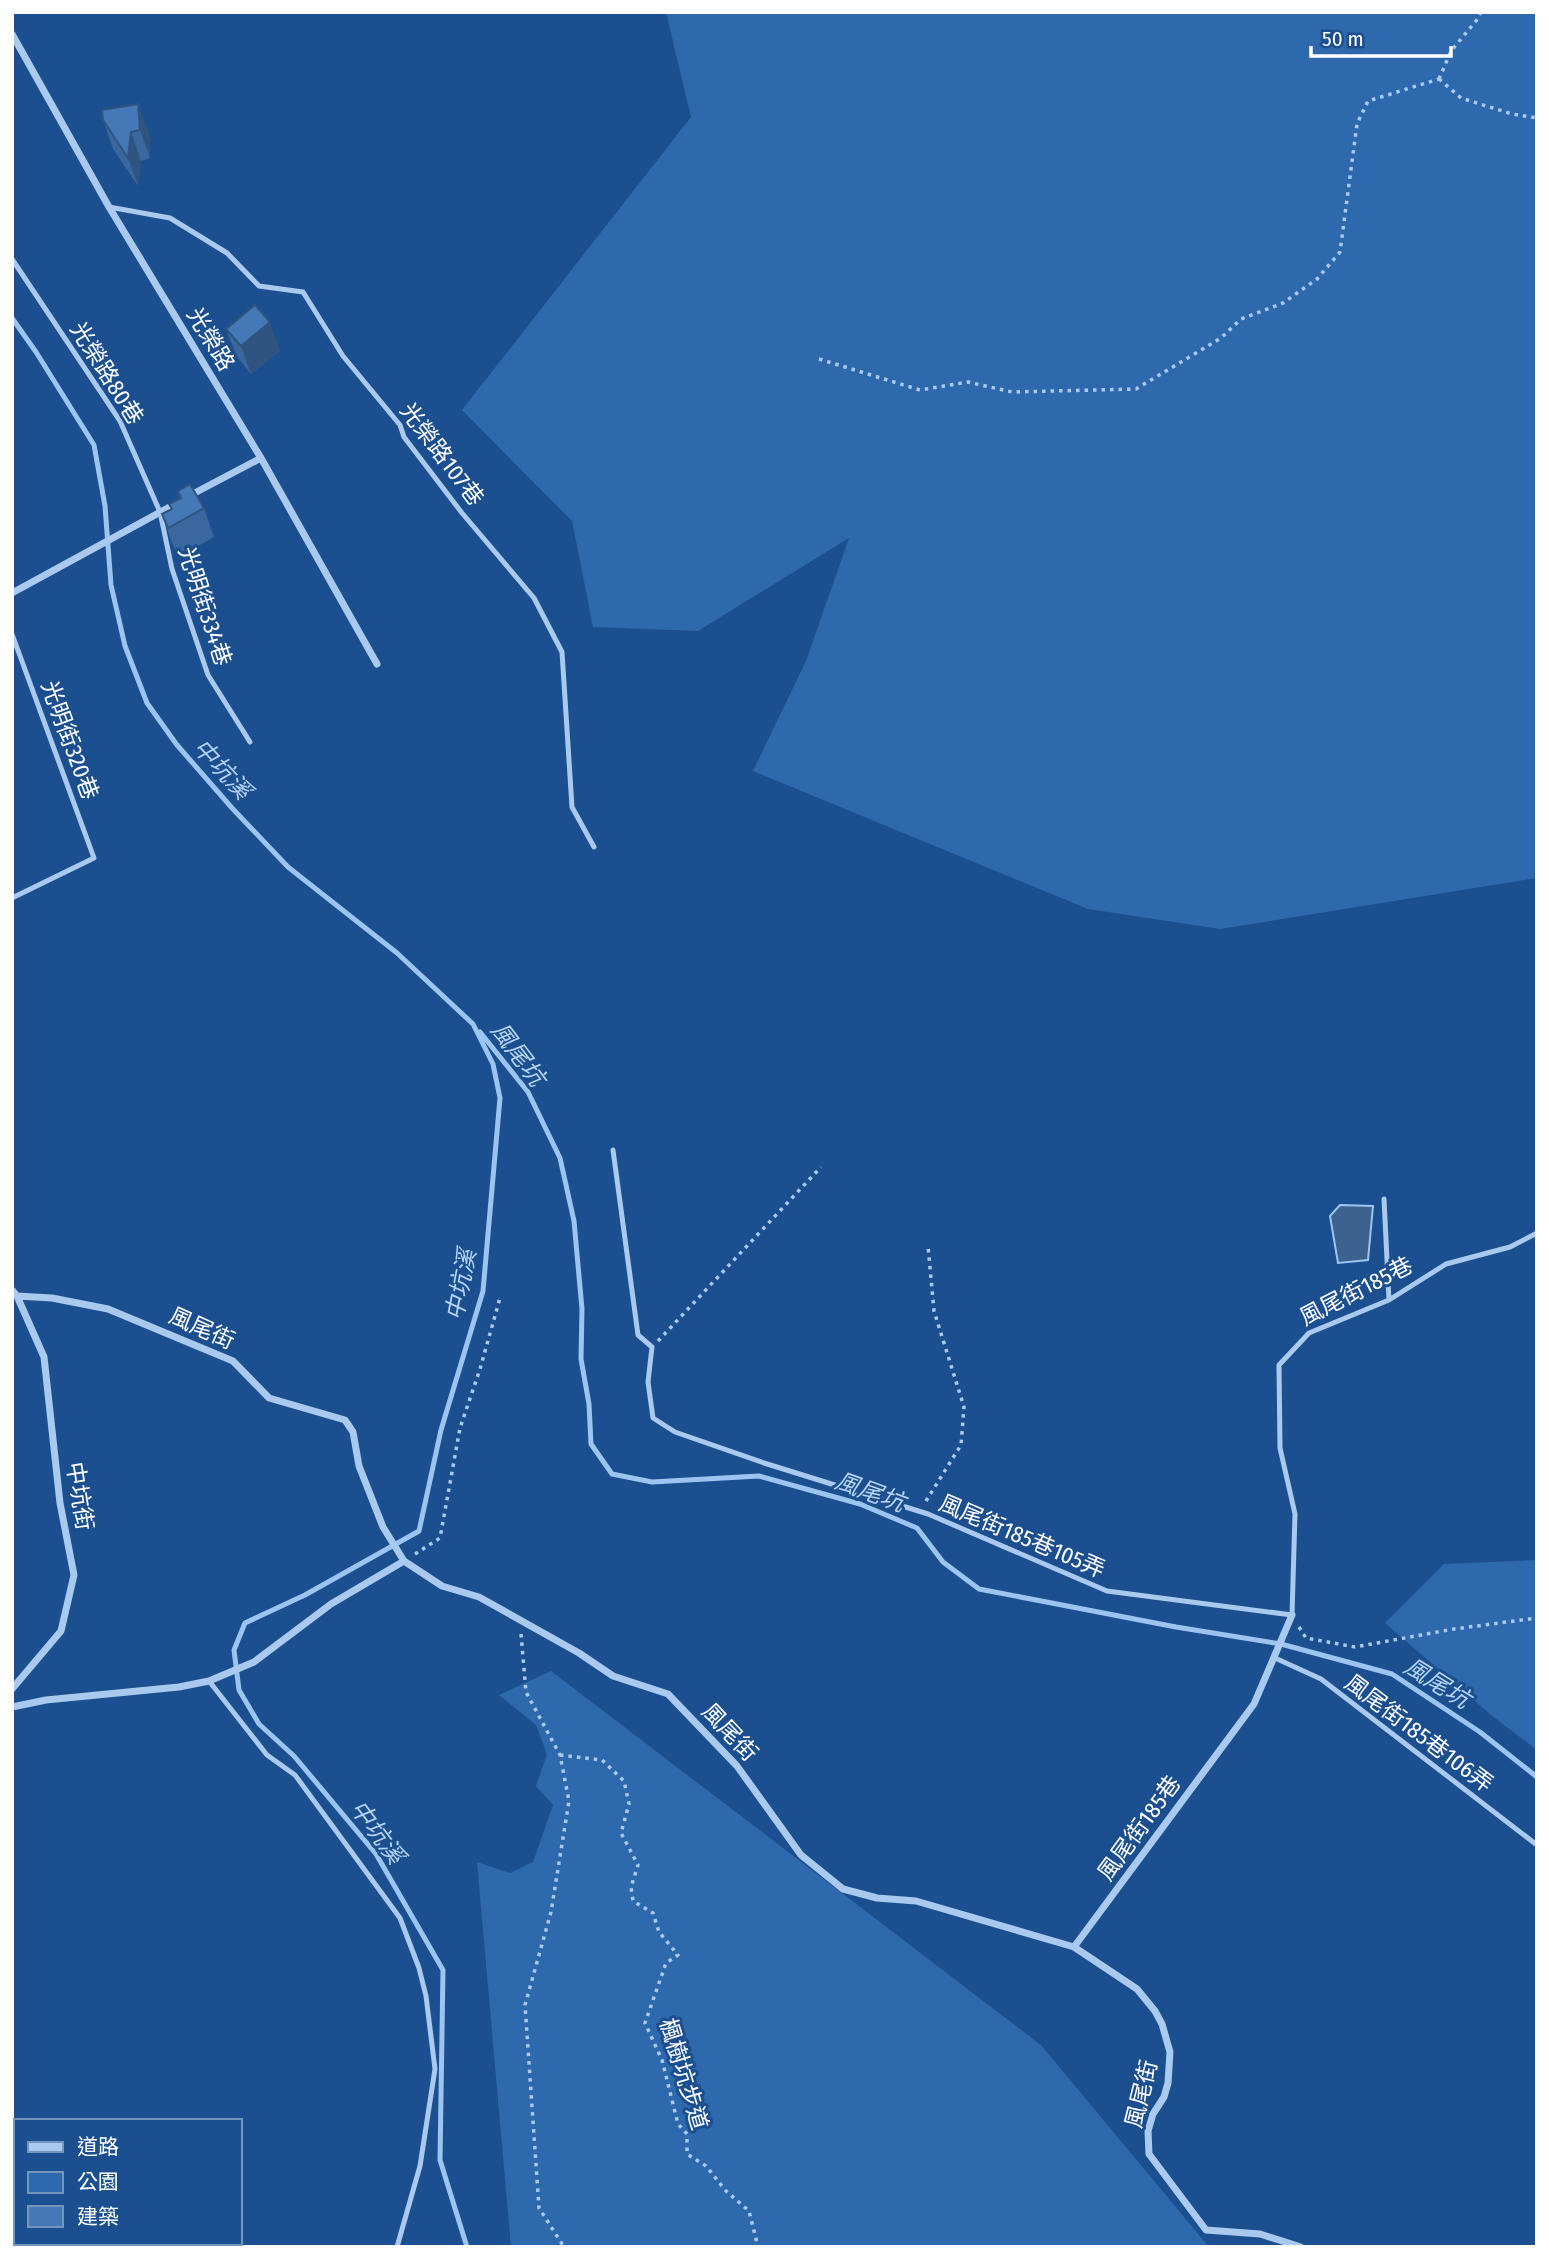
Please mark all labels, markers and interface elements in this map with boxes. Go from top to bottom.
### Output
scale bar [1311,14,1451,58]
text: 50 m [1322,26,1364,52]
street label: 光榮路 [181,302,241,376]
street label: 光榮路80巷 [65,317,149,429]
street label: 光榮路107巷 [394,397,490,511]
street label: 光明街334巷 [173,543,237,669]
street label: 光明街320巷 [36,677,104,803]
water label: 中坑溪 [187,733,259,807]
water label: 風尾坑 [485,1017,553,1094]
water label: 中坑溪 [440,1244,482,1323]
street label: 風尾街185巷 [1295,1251,1417,1331]
street label: 風尾街 [165,1301,239,1355]
street label: 中坑街 [61,1460,99,1532]
water label: 風尾坑 [831,1467,911,1518]
street label: 風尾街185巷105弄 [935,1488,1109,1584]
water label: 風尾坑 [1399,1652,1477,1716]
street label: 風尾街185巷106弄 [1339,1668,1499,1798]
street label: 風尾街 [696,1697,764,1767]
street label: 風尾街185巷 [1092,1770,1186,1886]
water label: 中坑溪 [344,1795,412,1872]
street label: 楓樹坑步道 [654,2015,714,2133]
street label: 風尾街 [1119,2057,1163,2131]
legend [14,2119,242,2245]
text: 道路 [77,2134,119,2160]
text: 公園 [77,2169,119,2195]
text: 建築 [77,2204,119,2230]

